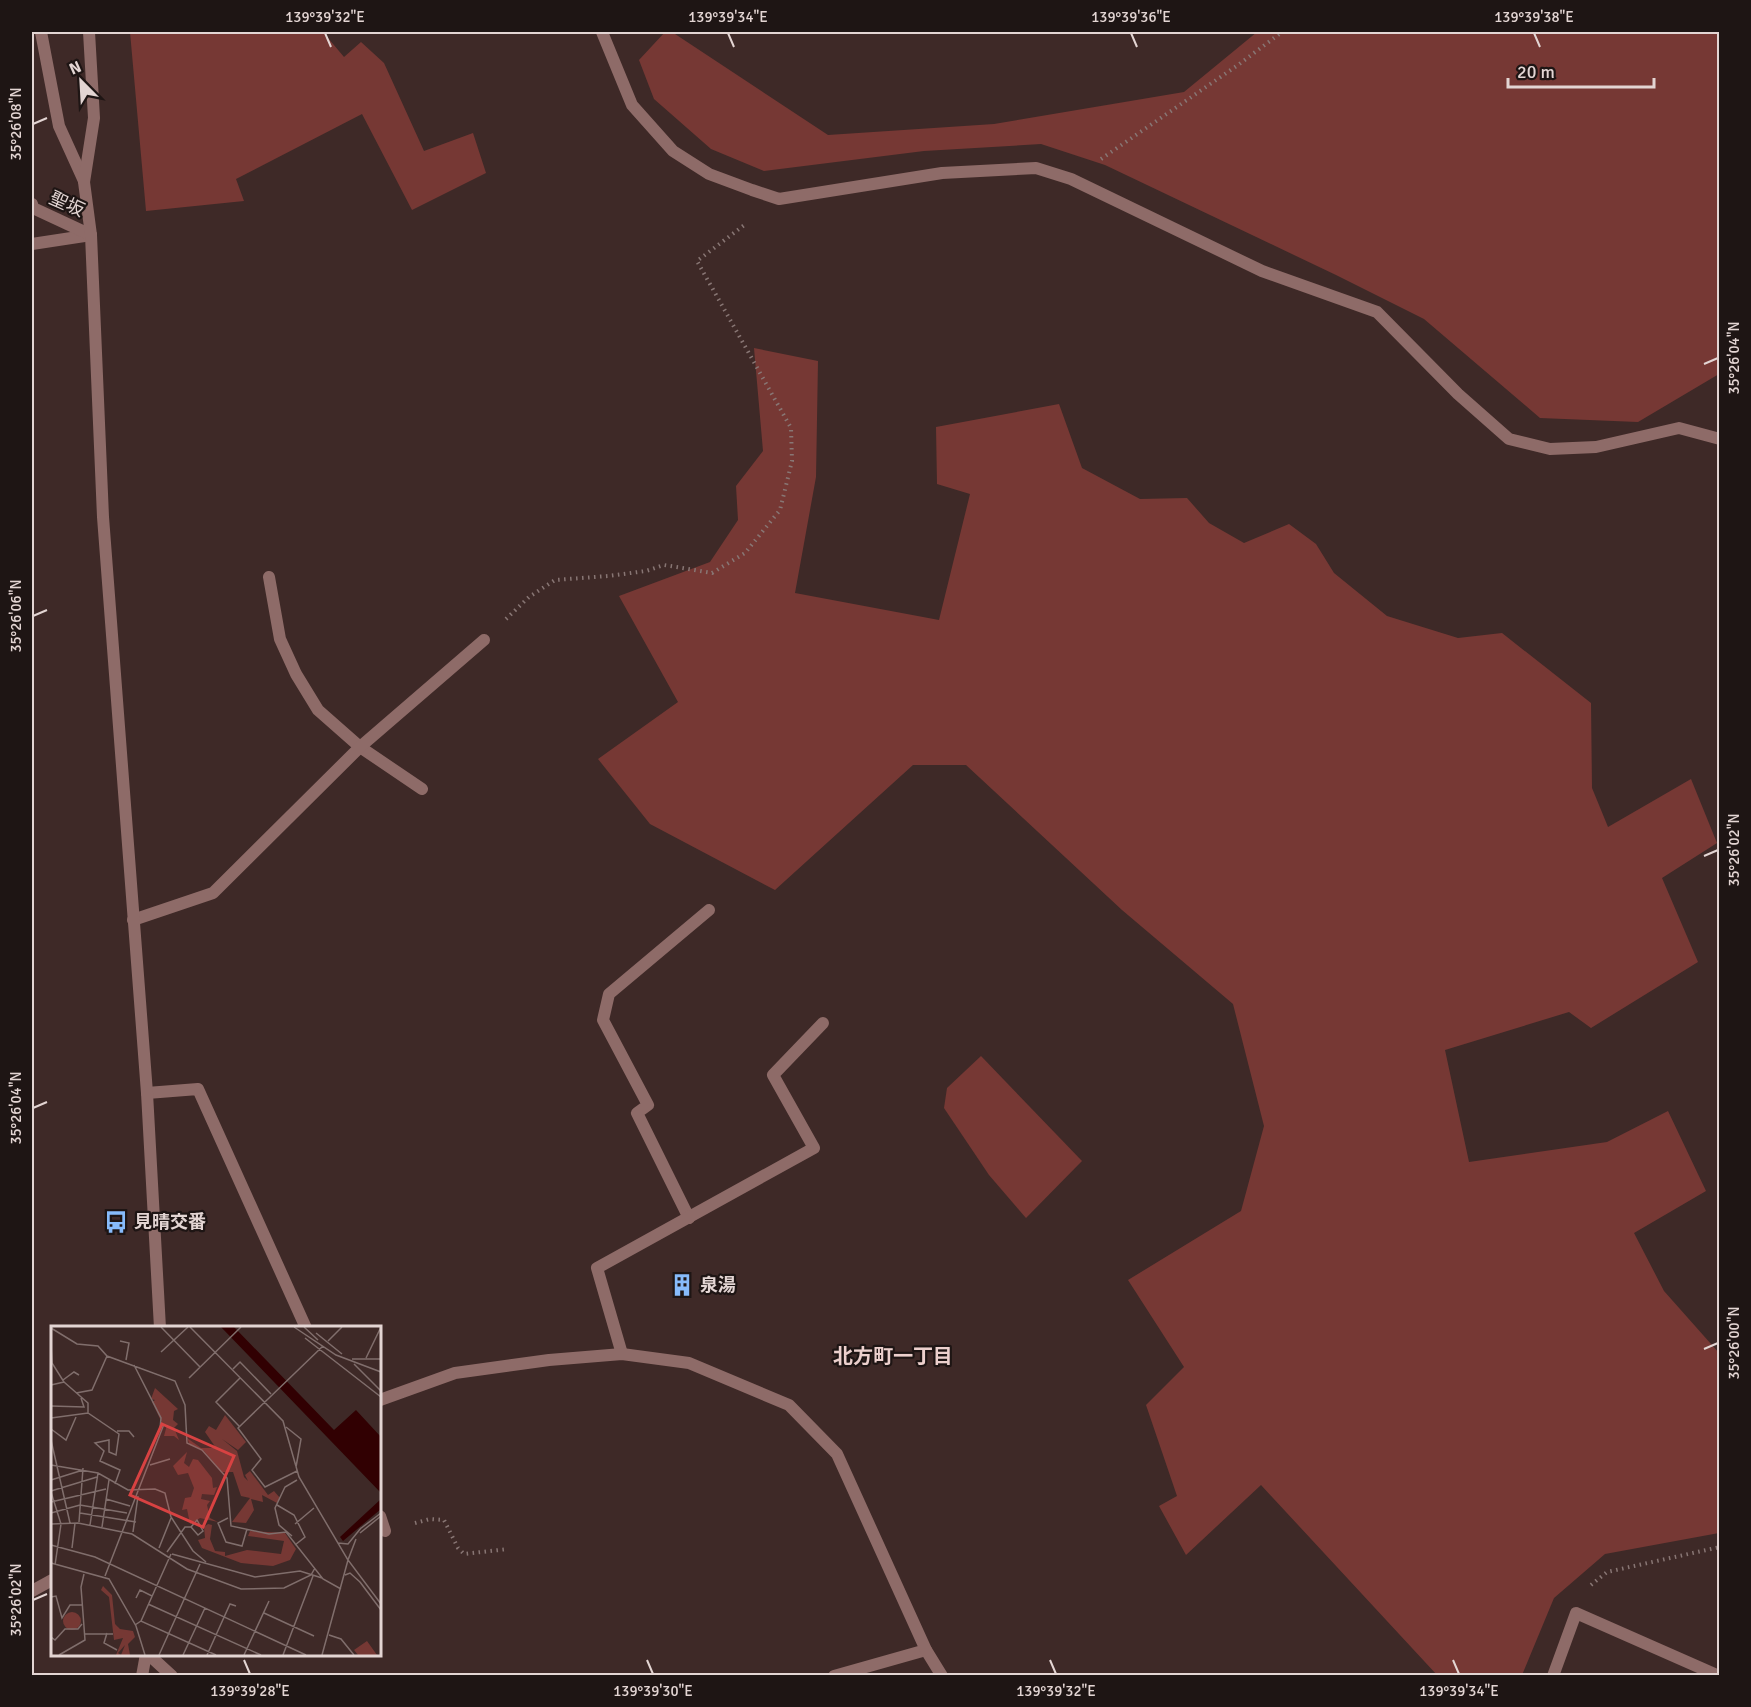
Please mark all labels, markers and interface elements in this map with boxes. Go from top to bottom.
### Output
text: 139°39'32"E [285,8,365,26]
text: 139°39'34"E [688,8,768,26]
text: 139°39'36"E [1091,8,1171,26]
text: 139°39'38"E [1494,8,1574,26]
north arrow [51,51,111,111]
scale bar [1508,51,1654,89]
text: N [66,57,84,80]
text: 20 m [1517,61,1555,83]
text: 35°26'08"N [7,87,25,161]
street label: 聖坂 [46,187,88,221]
text: 35°26'04"N [1725,321,1743,395]
text: 35°26'06"N [7,579,25,653]
text: 35°26'02"N [1725,813,1743,887]
text: 35°26'04"N [7,1071,25,1145]
bus stop icon: 見晴交番 [103,1209,129,1235]
place label: 見晴交番 [134,1211,206,1233]
building icon: 泉湯 [669,1272,695,1298]
place label: 泉湯 [700,1274,736,1296]
text: 35°26'00"N [1725,1306,1743,1380]
inset map [51,1326,381,1656]
district label: 北方町一丁目 [833,1344,953,1369]
text: 35°26'02"N [7,1563,25,1637]
text: 139°39'28"E [210,1682,290,1700]
text: 139°39'30"E [613,1682,693,1700]
text: 139°39'32"E [1016,1682,1096,1700]
text: 139°39'34"E [1419,1682,1499,1700]

